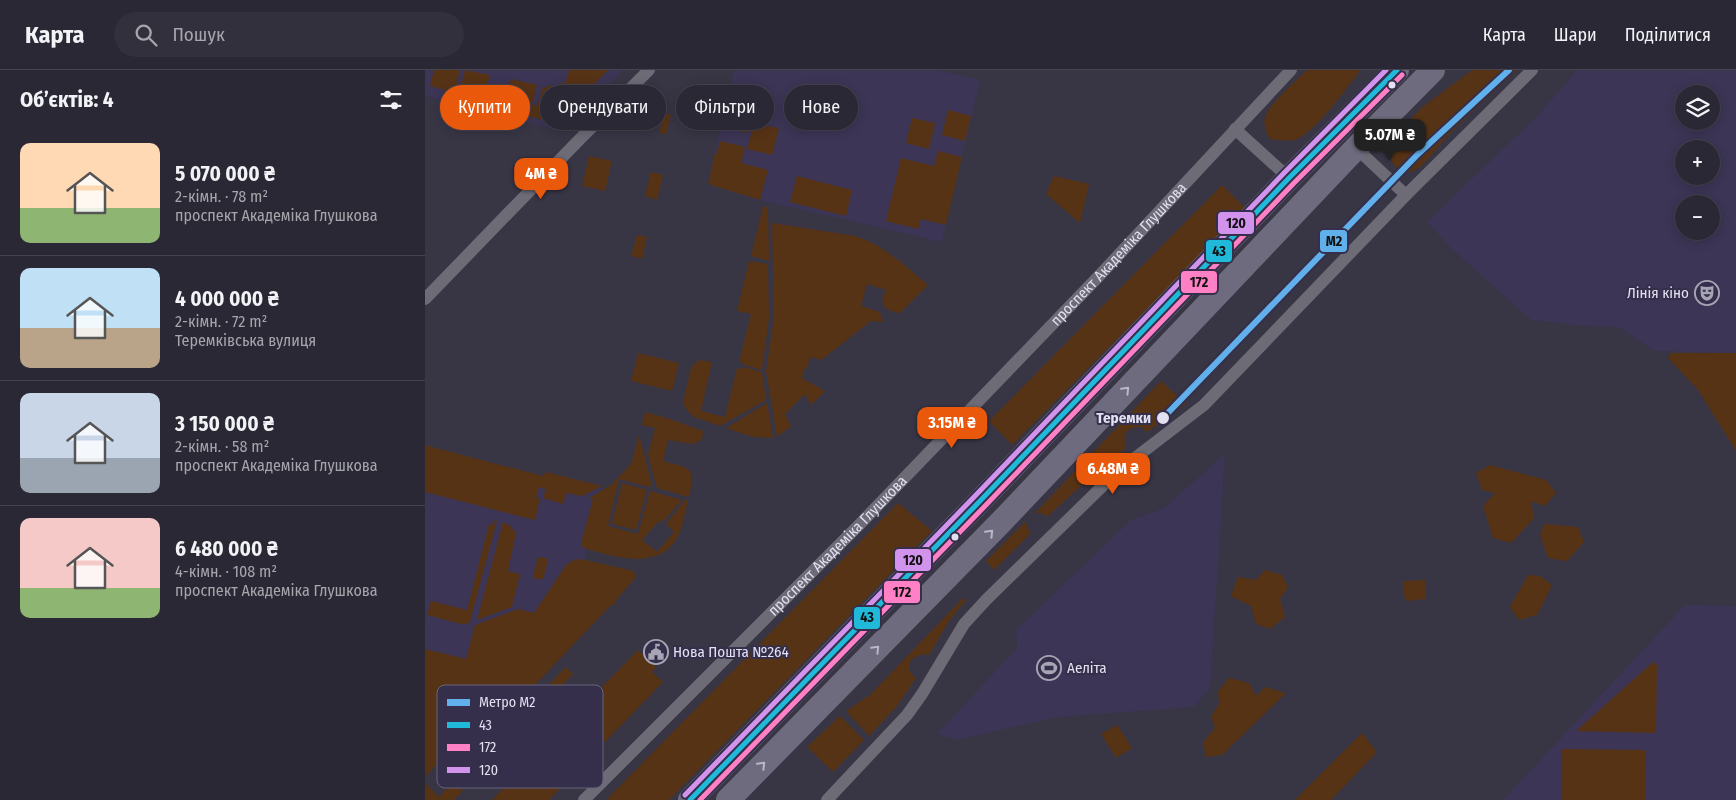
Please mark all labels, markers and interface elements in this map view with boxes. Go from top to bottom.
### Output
search box [114,12,464,57]
text: Карта [25,21,84,49]
icon: search [132,21,160,49]
text: Пошук [172,23,225,46]
text: Карта [1483,24,1526,46]
text: Шари [1554,24,1597,46]
text: Поділитися [1625,24,1711,46]
unlabelled marker [1387,80,1397,90]
chip: Купити [440,85,530,130]
chip: Орендувати [540,85,666,130]
chip: Фільтри [676,85,774,130]
chip: Нове [784,85,858,130]
map controls [1675,85,1720,240]
button: layers [1675,85,1720,130]
icon: filters [377,86,405,114]
text: Об’єктів: 4 [20,87,114,113]
pin: 5.07M ₴ [1344,118,1436,161]
text: 5.07M ₴ [1365,125,1415,144]
button: + [1675,140,1720,185]
pin: 4M ₴ [511,158,571,200]
text: 5 070 000 ₴ [175,161,275,187]
icon: home [60,163,120,223]
text: 4M ₴ [525,164,557,183]
street label: проспект Академіка Глушкова [1047,179,1190,330]
text: 2-кімн. · 78 m² [175,187,268,206]
button: − [1675,195,1720,240]
text: проспект Академіка Глушкова [175,206,378,225]
line badge: 120 [1217,211,1255,235]
text: 120 [1226,215,1246,232]
line badge: M2 [1319,229,1348,253]
text: M2 [1326,233,1343,250]
line badge: 43 [1205,239,1233,263]
text: 43 [1212,243,1226,260]
line badge: 172 [1180,270,1218,294]
text: 172 [1190,274,1209,291]
theatre icon: Лінія кіно [1694,280,1720,306]
place label: Лінія кіно [1627,284,1689,302]
text: 4 000 000 ₴ [175,286,279,312]
icon: home [60,288,120,348]
text: 2-кімн. · 72 m² [175,312,267,331]
text: Теремківська вулиця [175,331,316,350]
one-way arrow [1120,387,1129,396]
pin: 3.15M ₴ [906,406,998,449]
place label: Теремки [1096,409,1151,427]
marker: Теремки [1155,410,1171,426]
text: 3 150 000 ₴ [175,411,274,437]
icon: home [60,413,120,473]
text: 3.15M ₴ [928,413,976,432]
text: 2-кімн. · 58 m² [175,437,269,456]
pin: 6.48M ₴ [1067,452,1159,495]
text: проспект Академіка Глушкова [175,456,378,475]
text: 6.48M ₴ [1087,459,1139,478]
street label: проспект Академіка Глушкова [764,472,911,620]
one-way arrow [984,530,993,539]
unlabelled marker [950,532,960,542]
text: 6 480 000 ₴ [175,536,278,562]
icon: home [60,538,120,598]
line badge: 120 [894,548,932,572]
text: 120 [903,552,923,569]
text: 4-кімн. · 108 m² [175,562,277,581]
line badge: 172 [883,580,921,604]
text: проспект Академіка Глушкова [175,581,378,600]
text: 172 [893,584,912,601]
line badge: 43 [853,606,881,630]
text: 43 [860,609,874,626]
public building icon: Нова Пошта №264 [643,639,669,665]
place label: Нова Пошта №264 [673,643,789,661]
one-way arrow [870,646,879,655]
sports icon: Аеліта [1036,655,1062,681]
place label: Аеліта [1067,659,1107,677]
legend [437,685,603,788]
text: Метро M2 [479,694,535,711]
text: 43 [479,717,492,734]
text: 172 [479,739,496,756]
text: 120 [479,762,498,779]
one-way arrow [756,762,765,771]

